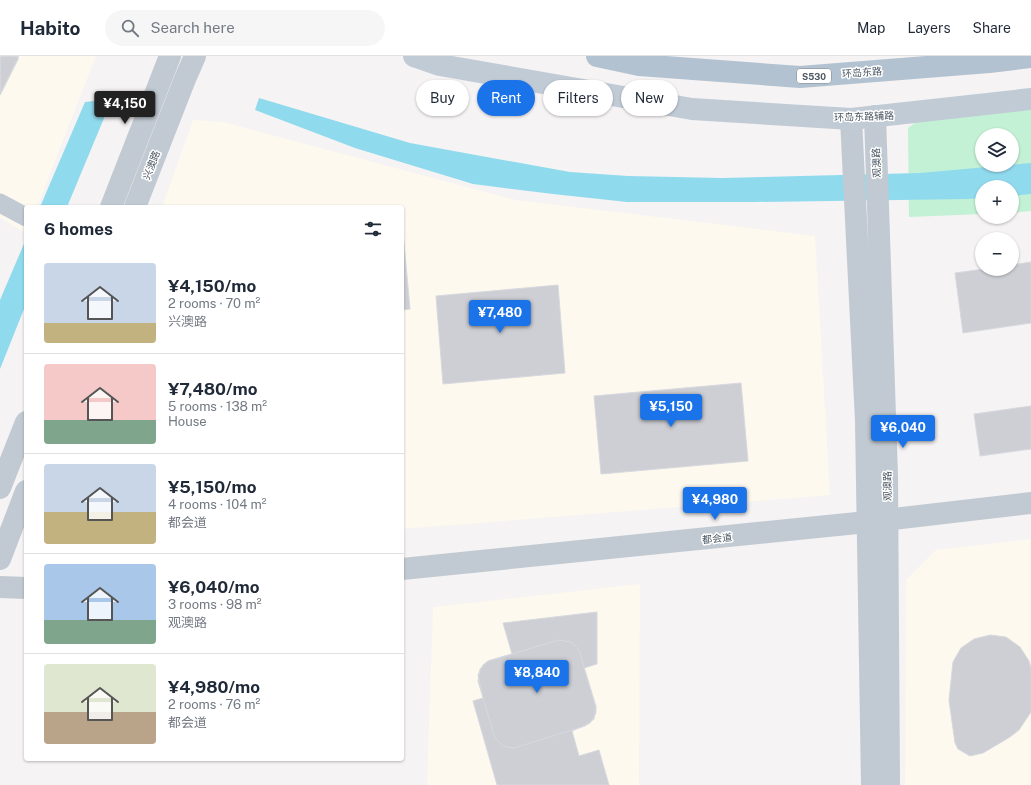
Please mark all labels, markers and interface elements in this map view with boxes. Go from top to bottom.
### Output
search box [105,10,385,46]
text: Habito [20,17,81,39]
icon: search [119,17,141,39]
text: Search here [151,19,235,36]
text: Map [857,20,885,36]
text: Layers [907,20,951,36]
text: Share [973,20,1011,36]
street label: 环岛东路 [842,65,882,79]
road number: S530 [797,69,831,83]
chip: Buy [416,80,469,116]
chip: Rent [477,80,535,116]
chip: Filters [543,80,613,116]
chip: New [621,80,678,116]
pin: ¥4,150 [92,91,158,125]
text: ¥4,150 [103,96,147,111]
street label: 环岛东路辅路 [834,109,894,123]
map controls [975,128,1019,276]
button: layers [975,128,1019,172]
street label: 观澳路 [869,148,883,178]
street label: 兴澳路 [140,149,162,181]
button: + [975,180,1019,224]
icon: filters [362,218,384,240]
text: 6 homes [44,219,113,239]
button: − [975,232,1019,276]
text: ¥4,150/mo [168,276,256,296]
icon: home [76,279,124,327]
text: 2 rooms · 70 m² [168,296,260,311]
pin: ¥7,480 [467,300,533,334]
text: ¥7,480 [478,305,522,320]
text: 兴澳路 [168,314,207,329]
text: ¥7,480/mo [168,379,258,399]
icon: home [76,380,124,428]
pin: ¥5,150 [638,394,704,428]
text: 5 rooms · 138 m² [168,399,267,414]
text: ¥5,150 [649,399,693,414]
text: House [168,414,207,429]
pin: ¥6,040 [870,415,936,449]
text: ¥6,040 [880,420,926,435]
street label: 观澳路 [881,471,893,501]
text: ¥5,150/mo [168,477,257,497]
icon: home [76,480,124,528]
pin: ¥4,980 [682,487,748,521]
text: ¥4,980 [692,492,738,507]
text: 4 rooms · 104 m² [168,497,267,512]
text: 都会道 [168,515,207,530]
street label: 都会道 [701,530,733,546]
text: ¥6,040/mo [168,577,260,597]
icon: home [76,580,124,628]
text: 3 rooms · 98 m² [168,597,262,612]
text: 观澳路 [168,615,207,630]
pin: ¥8,840 [504,660,570,694]
text: ¥8,840 [514,665,560,680]
text: ¥4,980/mo [168,677,260,697]
icon: home [76,680,124,728]
text: 2 rooms · 76 m² [168,697,260,712]
text: 都会道 [168,715,207,730]

